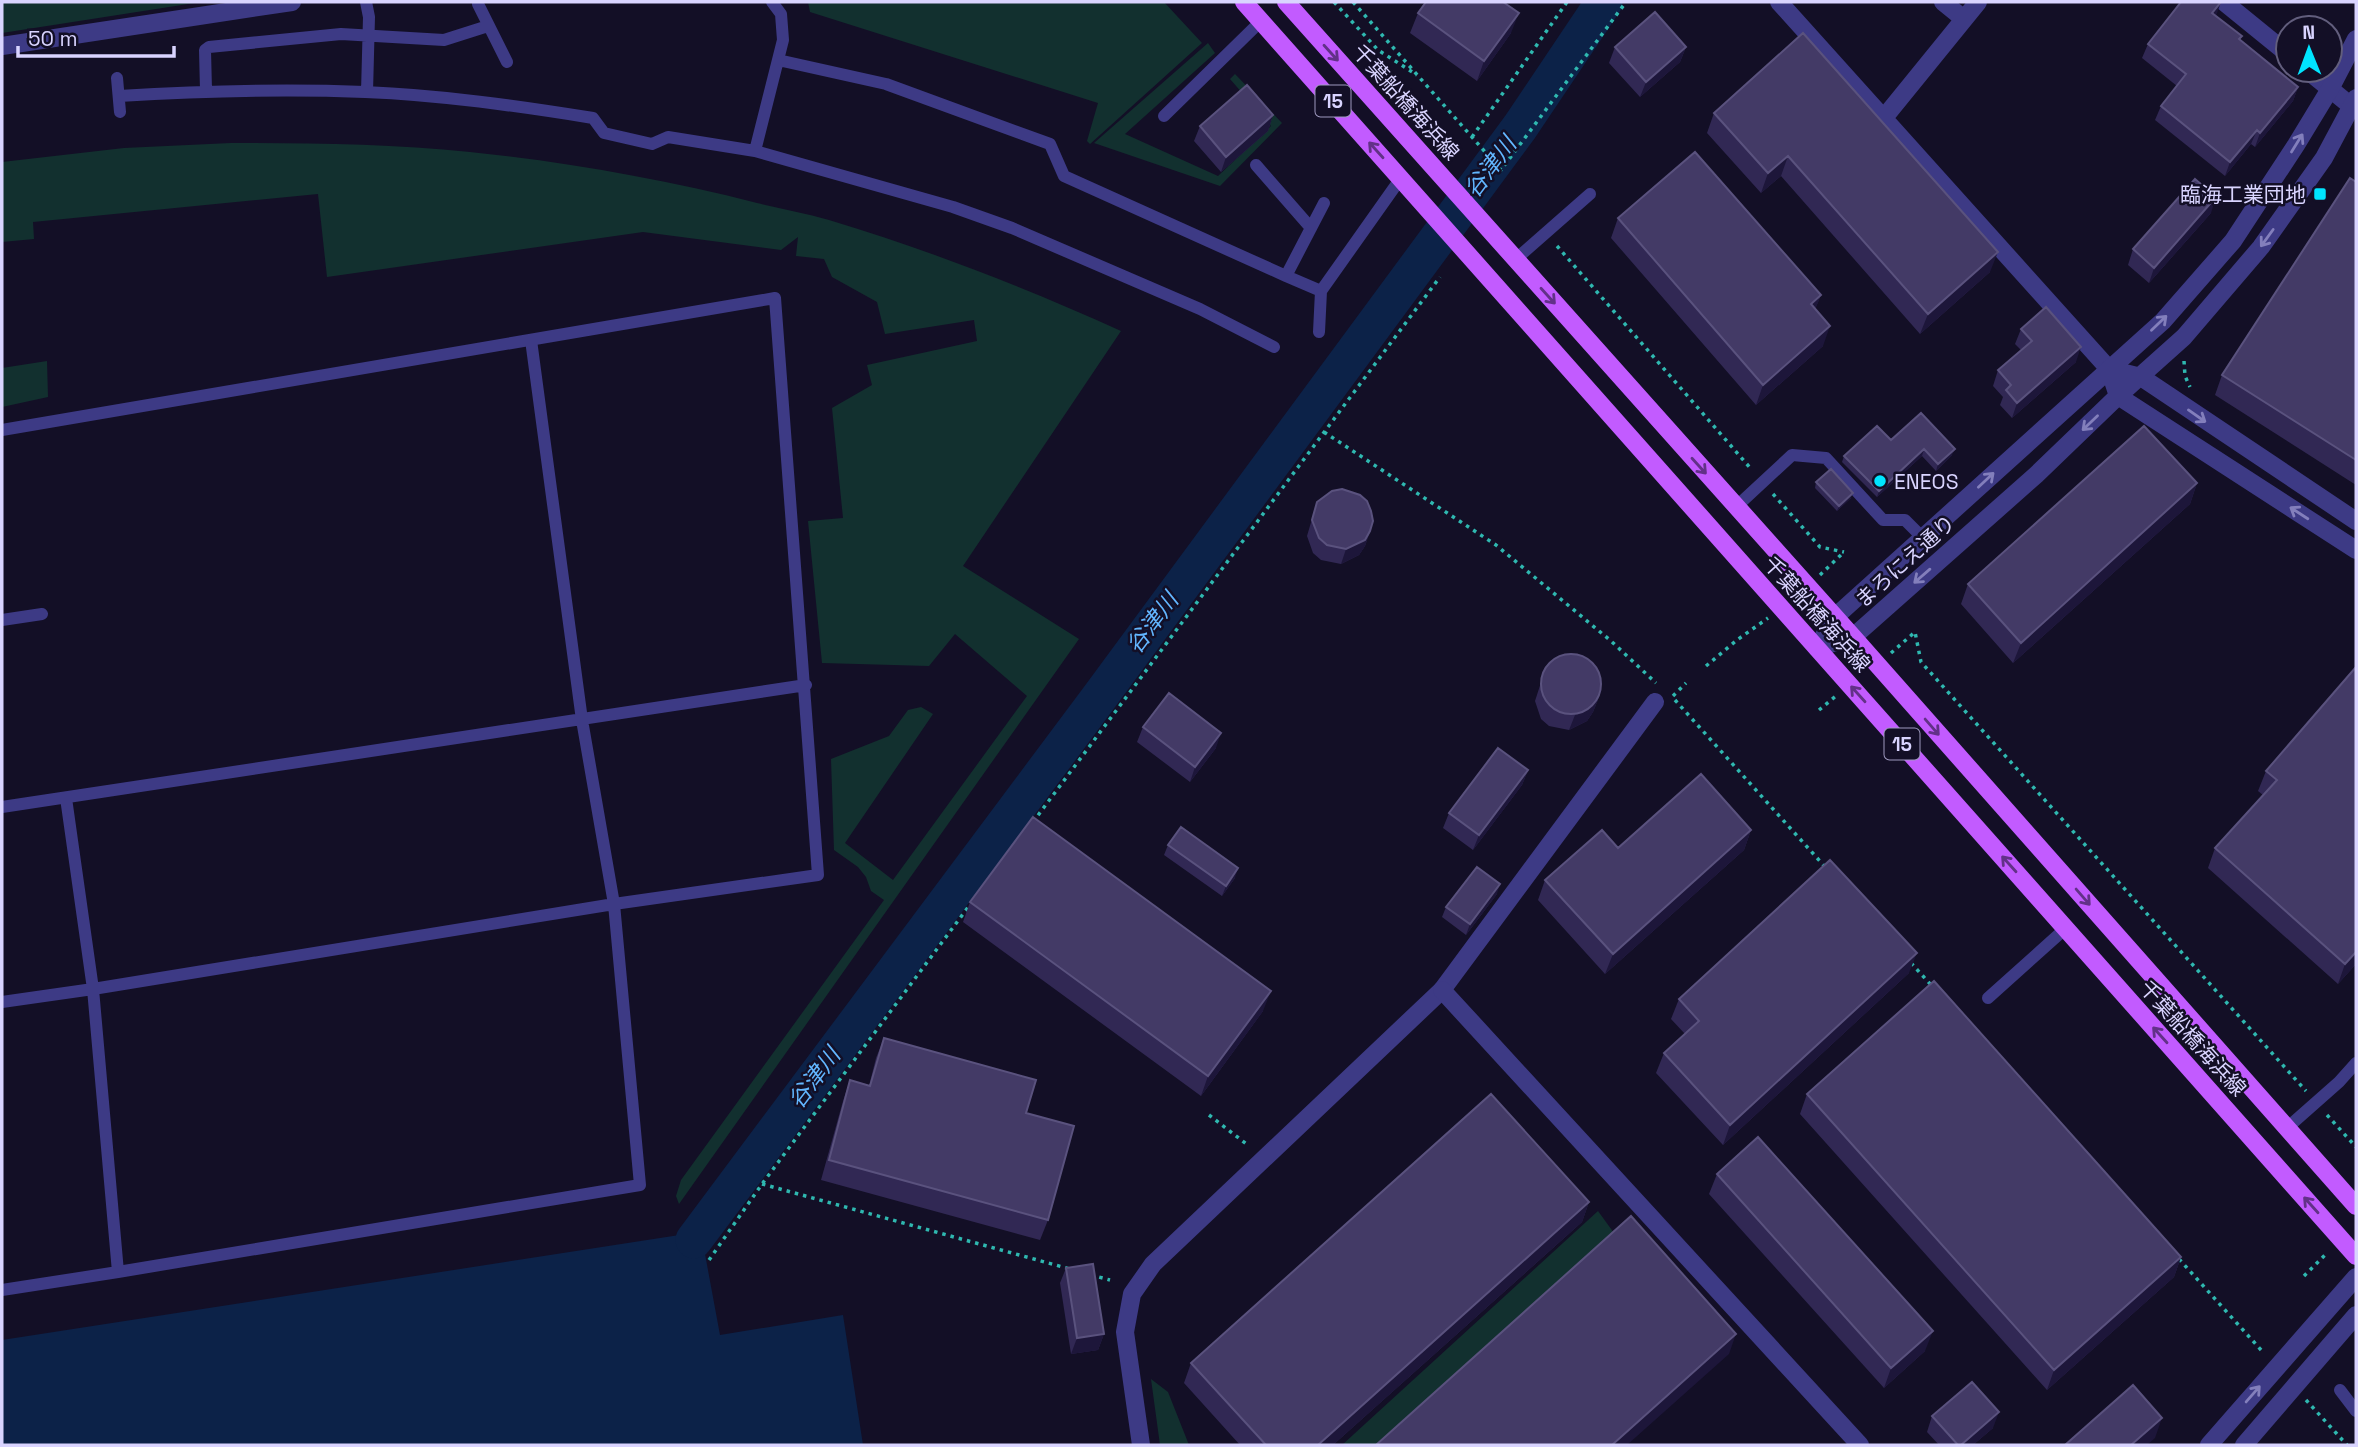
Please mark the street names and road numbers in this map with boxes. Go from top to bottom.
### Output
street label: 千葉船橋海浜線 [1347,38,1465,166]
road number: 15 [1316,86,1350,116]
street label: まろにえ通り [1849,509,1961,613]
street label: 千葉船橋海浜線 [1758,550,1876,678]
road number: 15 [1884,729,1920,760]
street label: 千葉船橋海浜線 [2134,974,2252,1102]

